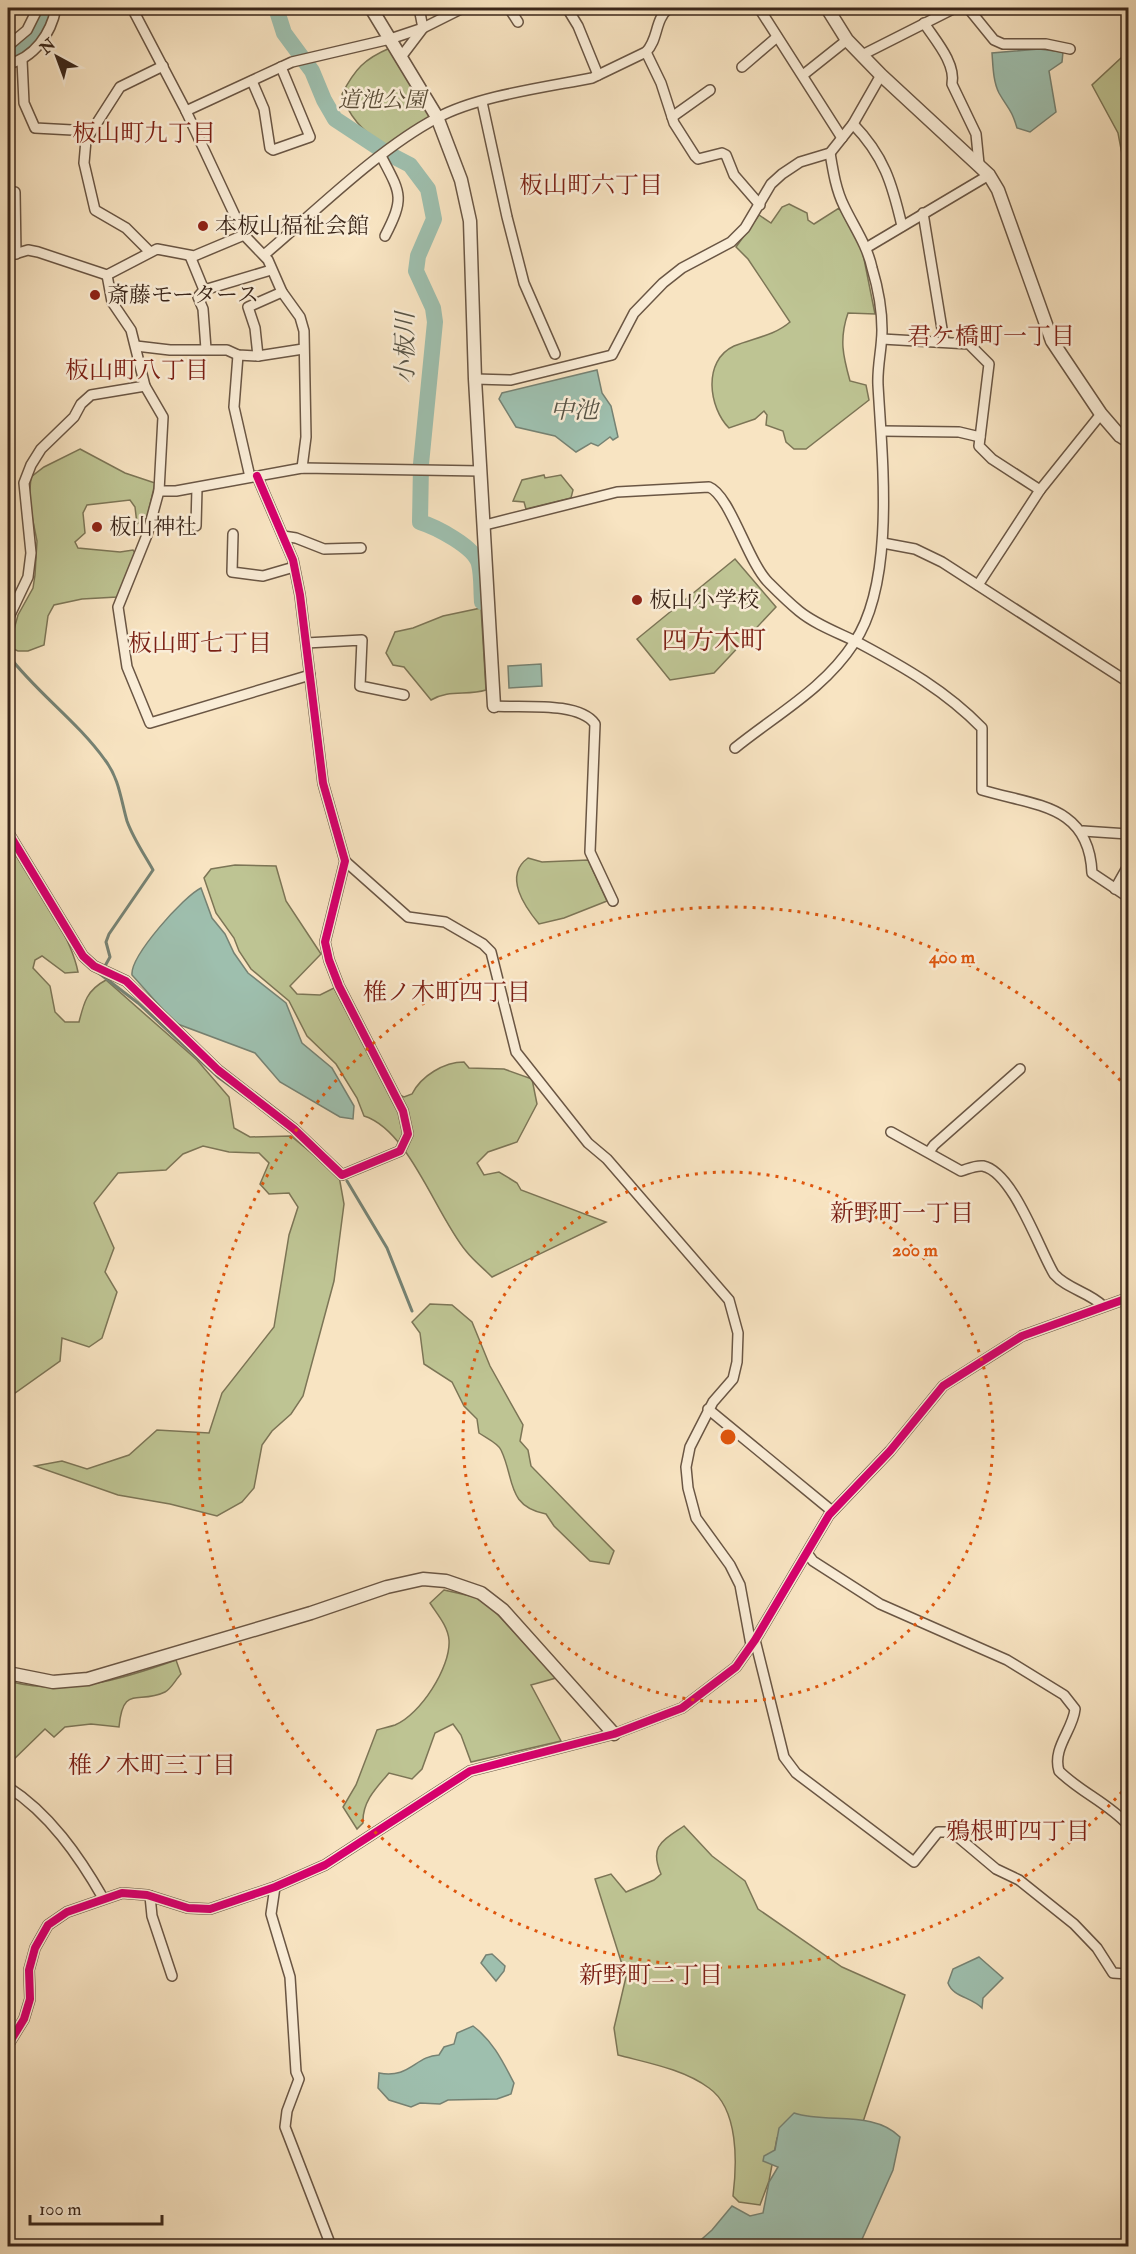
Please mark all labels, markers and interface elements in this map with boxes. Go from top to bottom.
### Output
north arrow [27,27,87,87]
text: N [35,34,60,59]
park label: 道池公園 [338,86,429,114]
district label: 板山町九丁目 [72,118,216,149]
district label: 板山町六丁目 [519,170,663,201]
place label: 本板山福祉会館 [215,212,369,240]
marker: 本板山福祉会館 [196,219,210,233]
place label: 斎藤モータース [107,281,259,309]
marker: 斎藤モータース [88,288,102,302]
water label: 小板川 [390,309,421,384]
district label: 君ケ橋町一丁目 [907,321,1075,352]
district label: 板山町八丁目 [65,355,209,386]
water label: 中池 [550,395,601,426]
place label: 板山神社 [109,513,197,541]
marker: 板山神社 [90,520,104,534]
place label: 板山小学校 [649,586,759,614]
marker: 板山小学校 [630,593,644,607]
district label: 四方木町 [662,625,766,657]
district label: 板山町七丁目 [128,628,272,659]
text: 400 m [928,946,976,969]
district label: 椎ノ木町四丁目 [363,977,531,1008]
district label: 新野町一丁目 [830,1198,974,1229]
text: 200 m [892,1239,939,1262]
centre of rings [718,1427,738,1447]
district label: 椎ノ木町三丁目 [68,1750,236,1781]
district label: 鴉根町四丁目 [946,1816,1090,1847]
district label: 新野町二丁目 [579,1960,723,1991]
scale bar [30,2188,162,2226]
text: 100 m [39,2198,82,2221]

